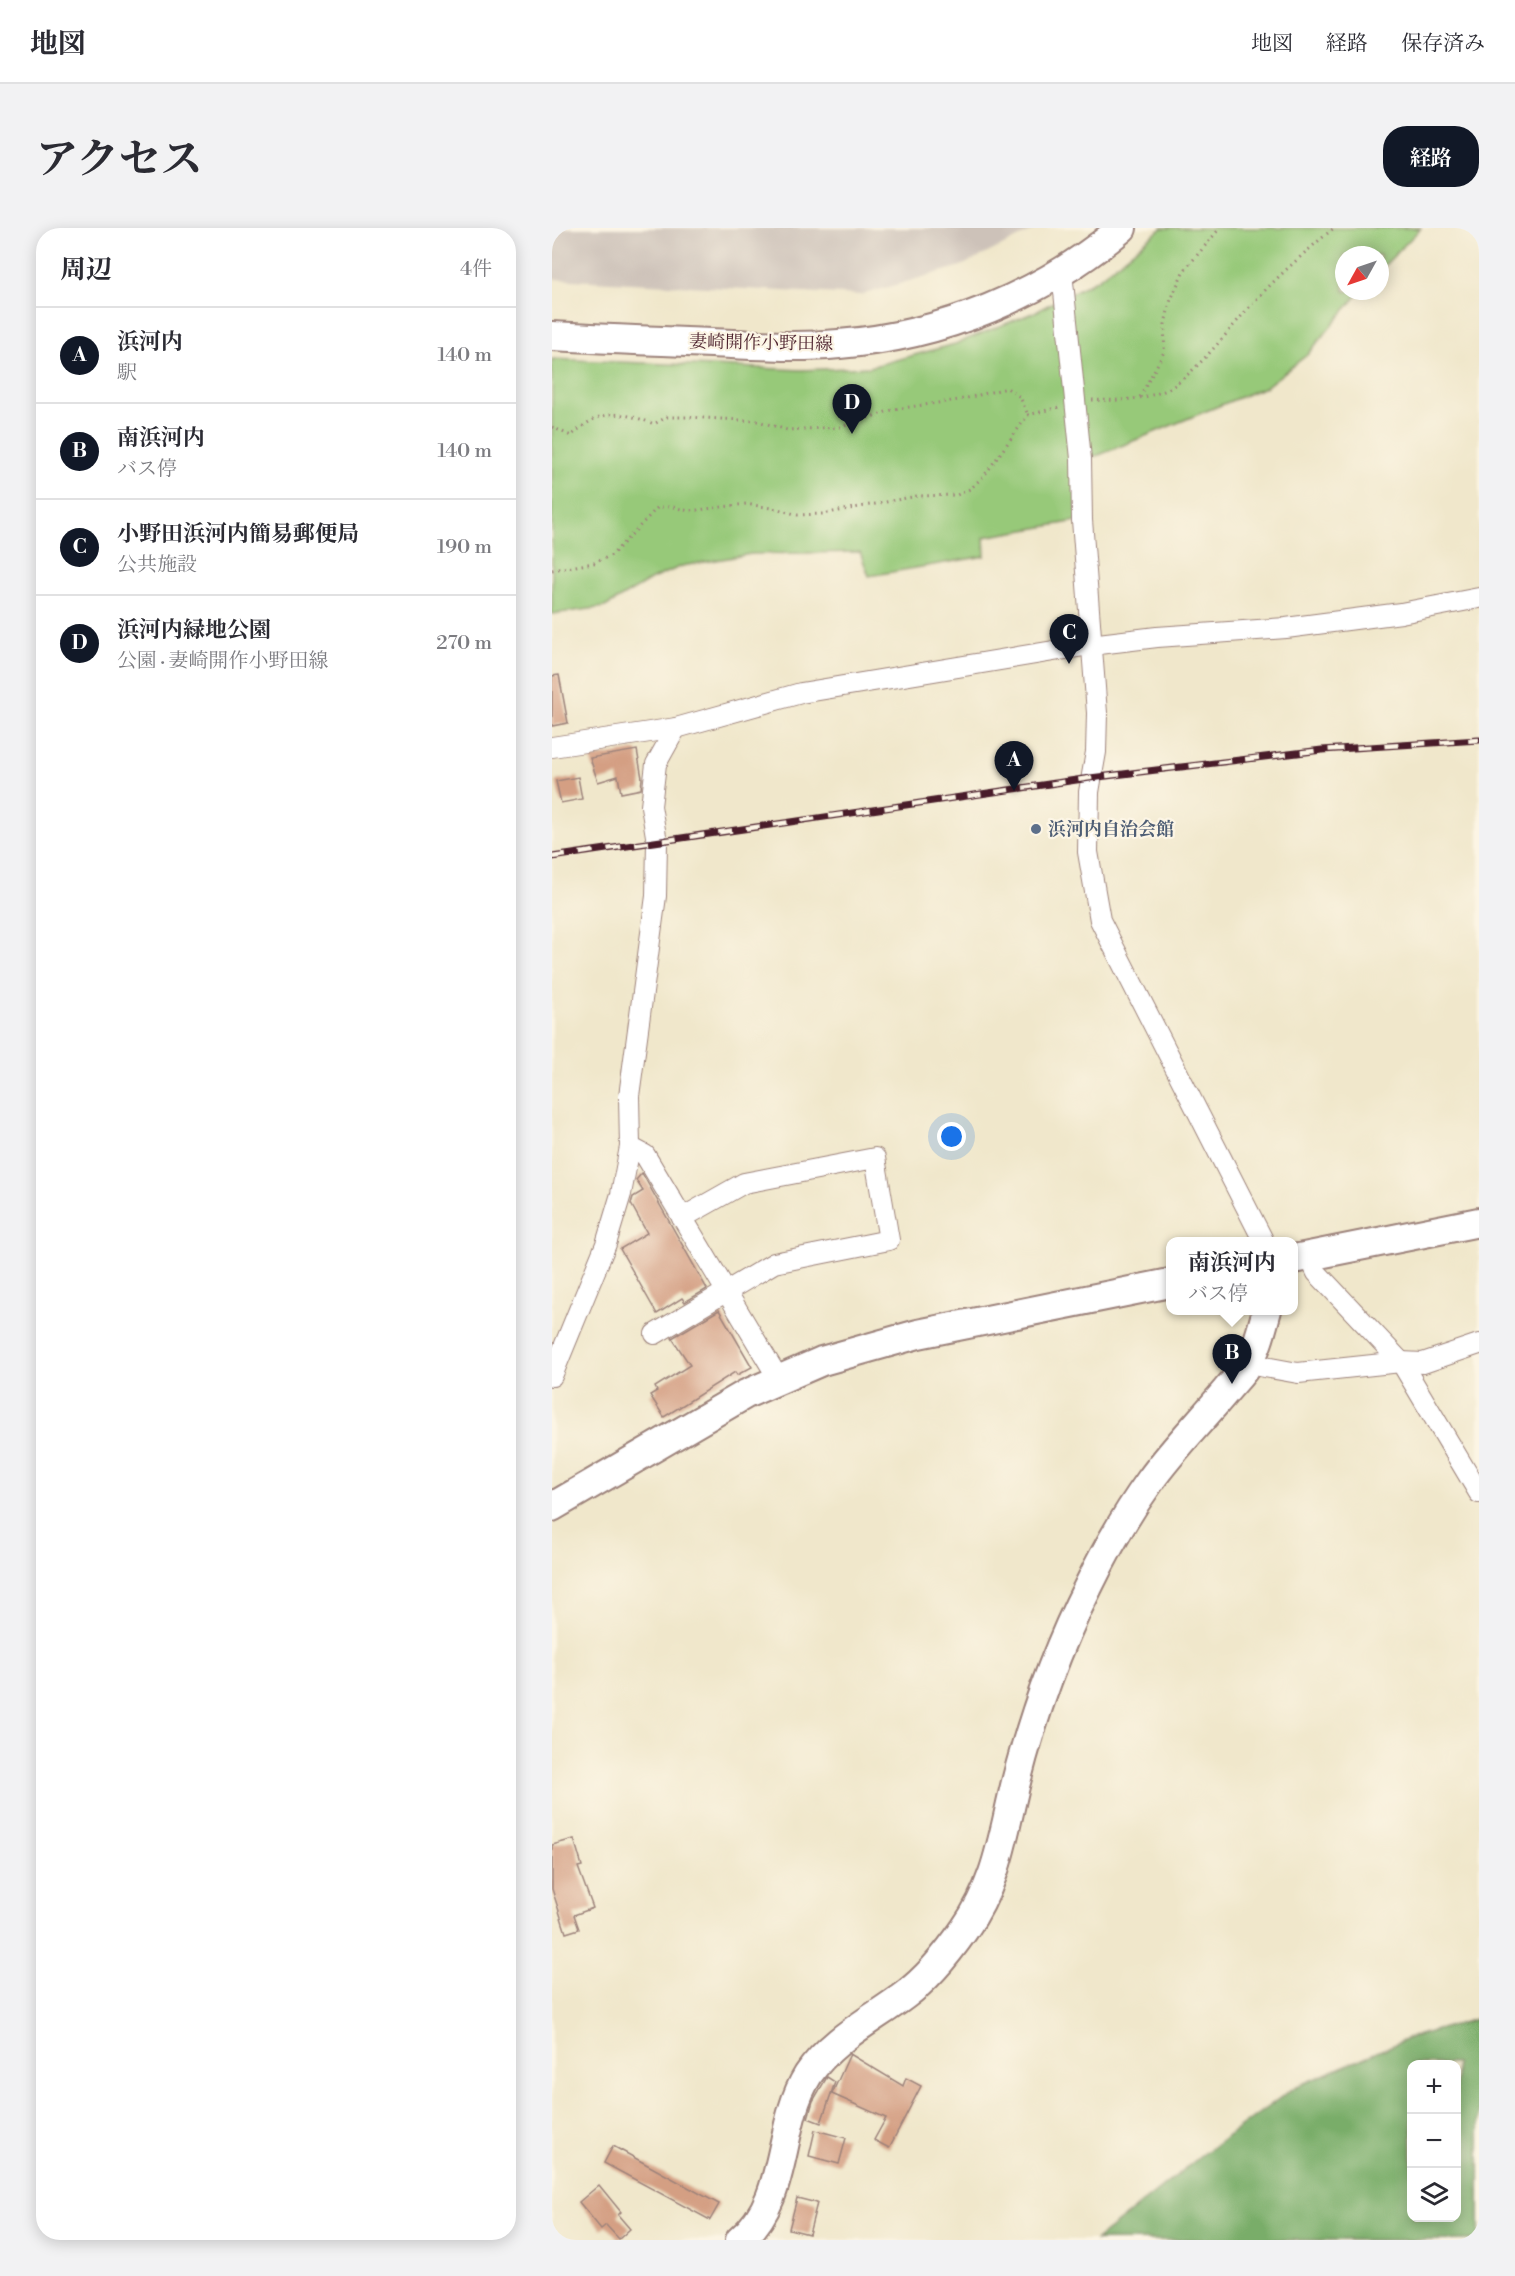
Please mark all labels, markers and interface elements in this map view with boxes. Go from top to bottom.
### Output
text: 地図 [30,27,86,62]
text: 地図 [1251,31,1293,57]
text: 経路 [1326,31,1368,57]
text: 保存済み [1401,31,1485,57]
button: 経路 [1383,126,1479,187]
text: アクセス [36,134,203,187]
north arrow [1335,246,1389,300]
text: 周辺 [60,254,112,286]
text: 4件 [460,257,492,282]
text: 浜河内 [117,329,183,356]
street label: 妻崎開作小野田線 [689,330,833,356]
text: A [72,343,87,368]
text: 140 m [437,343,492,368]
text: 駅 [117,361,137,386]
pin: D [832,384,872,434]
text: 南浜河内 [117,425,205,452]
text: B [72,439,87,464]
text: 140 m [437,439,492,464]
text: バス停 [117,457,177,482]
text: 小野田浜河内簡易郵便局 [117,521,359,548]
text: C [72,535,87,560]
text: 190 m [437,535,492,560]
text: 公共施設 [117,553,197,578]
pin: C [1050,614,1088,664]
text: 浜河内緑地公園 [117,617,271,644]
text: D [72,631,87,656]
text: 270 m [436,631,492,656]
text: 公園 · 妻崎開作小野田線 [117,649,329,674]
pin: A [994,742,1034,791]
place label: 浜河内自治会館 [1048,818,1174,841]
marker: 浜河内自治会館 [1029,822,1043,836]
your location [937,1122,966,1151]
popup [1166,1237,1298,1315]
text: 南浜河内 [1188,1250,1276,1277]
text: バス停 [1188,1282,1248,1307]
pin: B [1212,1334,1252,1384]
map controls [1407,2060,1461,2222]
button: + [1407,2060,1461,2114]
button: − [1407,2114,1461,2168]
button: layers [1407,2168,1461,2222]

